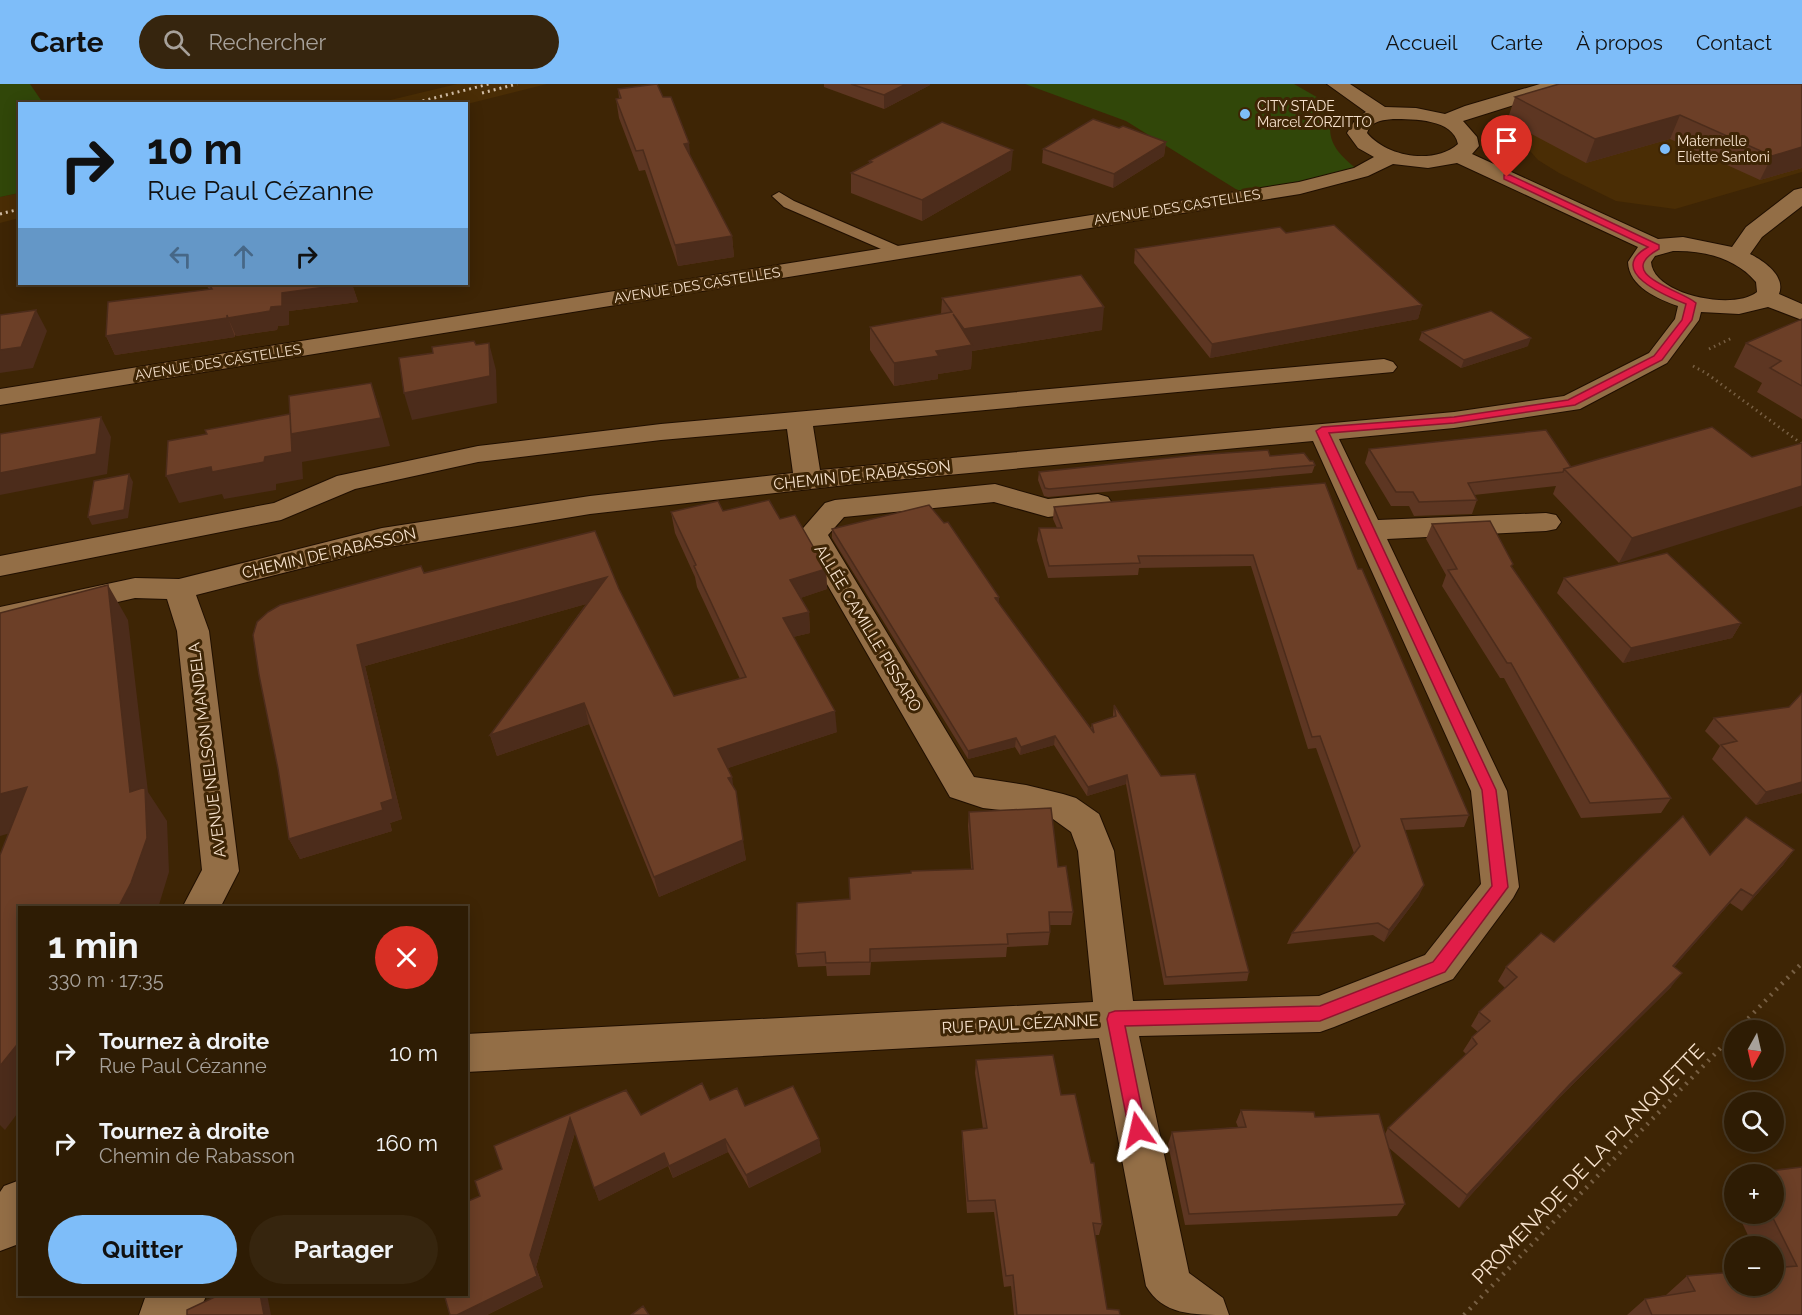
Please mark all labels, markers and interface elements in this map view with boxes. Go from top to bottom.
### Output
search box [139,15,559,69]
text: Carte [30,26,103,59]
icon: search [160,26,193,59]
text: Rechercher [208,29,326,55]
text: Accueil [1386,30,1458,55]
text: Carte [1491,30,1543,55]
text: À propos [1576,30,1663,55]
text: Contact [1696,30,1772,55]
place label: CITY STADE Marcel ZORZITTO [1257,98,1372,130]
marker: CITY STADE Marcel ZORZITTO [1238,107,1252,121]
pin [1481,115,1532,177]
icon: arrive [1490,124,1523,157]
text: 10 m [147,125,243,174]
icon: right [48,126,126,204]
place label: Maternelle Eliette Santoni [1677,133,1770,165]
marker: Maternelle Eliette Santoni [1658,142,1672,156]
text: Rue Paul Cézanne [147,175,374,206]
street label: AVENUE DES CASTELLES [1093,186,1262,228]
icon: left [164,240,197,273]
icon: ahead [227,240,260,273]
icon: right [290,240,323,273]
street label: AVENUE DES CASTELLES [613,264,782,306]
street label: AVENUE DES CASTELLES [134,341,303,383]
street label: CHEMIN DE RABASSON [772,456,952,494]
street label: CHEMIN DE RABASSON [240,524,418,582]
street label: ALLÉE CAMILLE PISSARO [811,540,926,715]
street label: AVENUE NELSON MANDELA [184,641,230,859]
text: 1 min [48,924,139,966]
button: close [375,926,438,989]
text: 330 m · 17:35 [48,968,164,992]
street label: RUE PAUL CÉZANNE [941,1009,1099,1038]
north arrow [1724,1020,1784,1080]
map controls [1724,1020,1784,1296]
text: Tournez à droite [99,1028,269,1054]
icon: right [48,1037,81,1070]
street label: PROMENADE DE LA PLANQUETTE [1467,1039,1709,1289]
text: 10 m [389,1040,438,1066]
text: Rue Paul Cézanne [99,1054,267,1078]
button: search [1724,1092,1784,1152]
position arrow [1106,1098,1170,1162]
text: Tournez à droite [99,1118,269,1144]
icon: right [48,1127,81,1160]
text: 160 m [376,1130,438,1156]
text: Chemin de Rabasson [99,1144,295,1168]
button: + [1724,1164,1784,1224]
button: Quitter [48,1215,237,1284]
button: Partager [249,1215,438,1284]
button: − [1724,1236,1784,1296]

